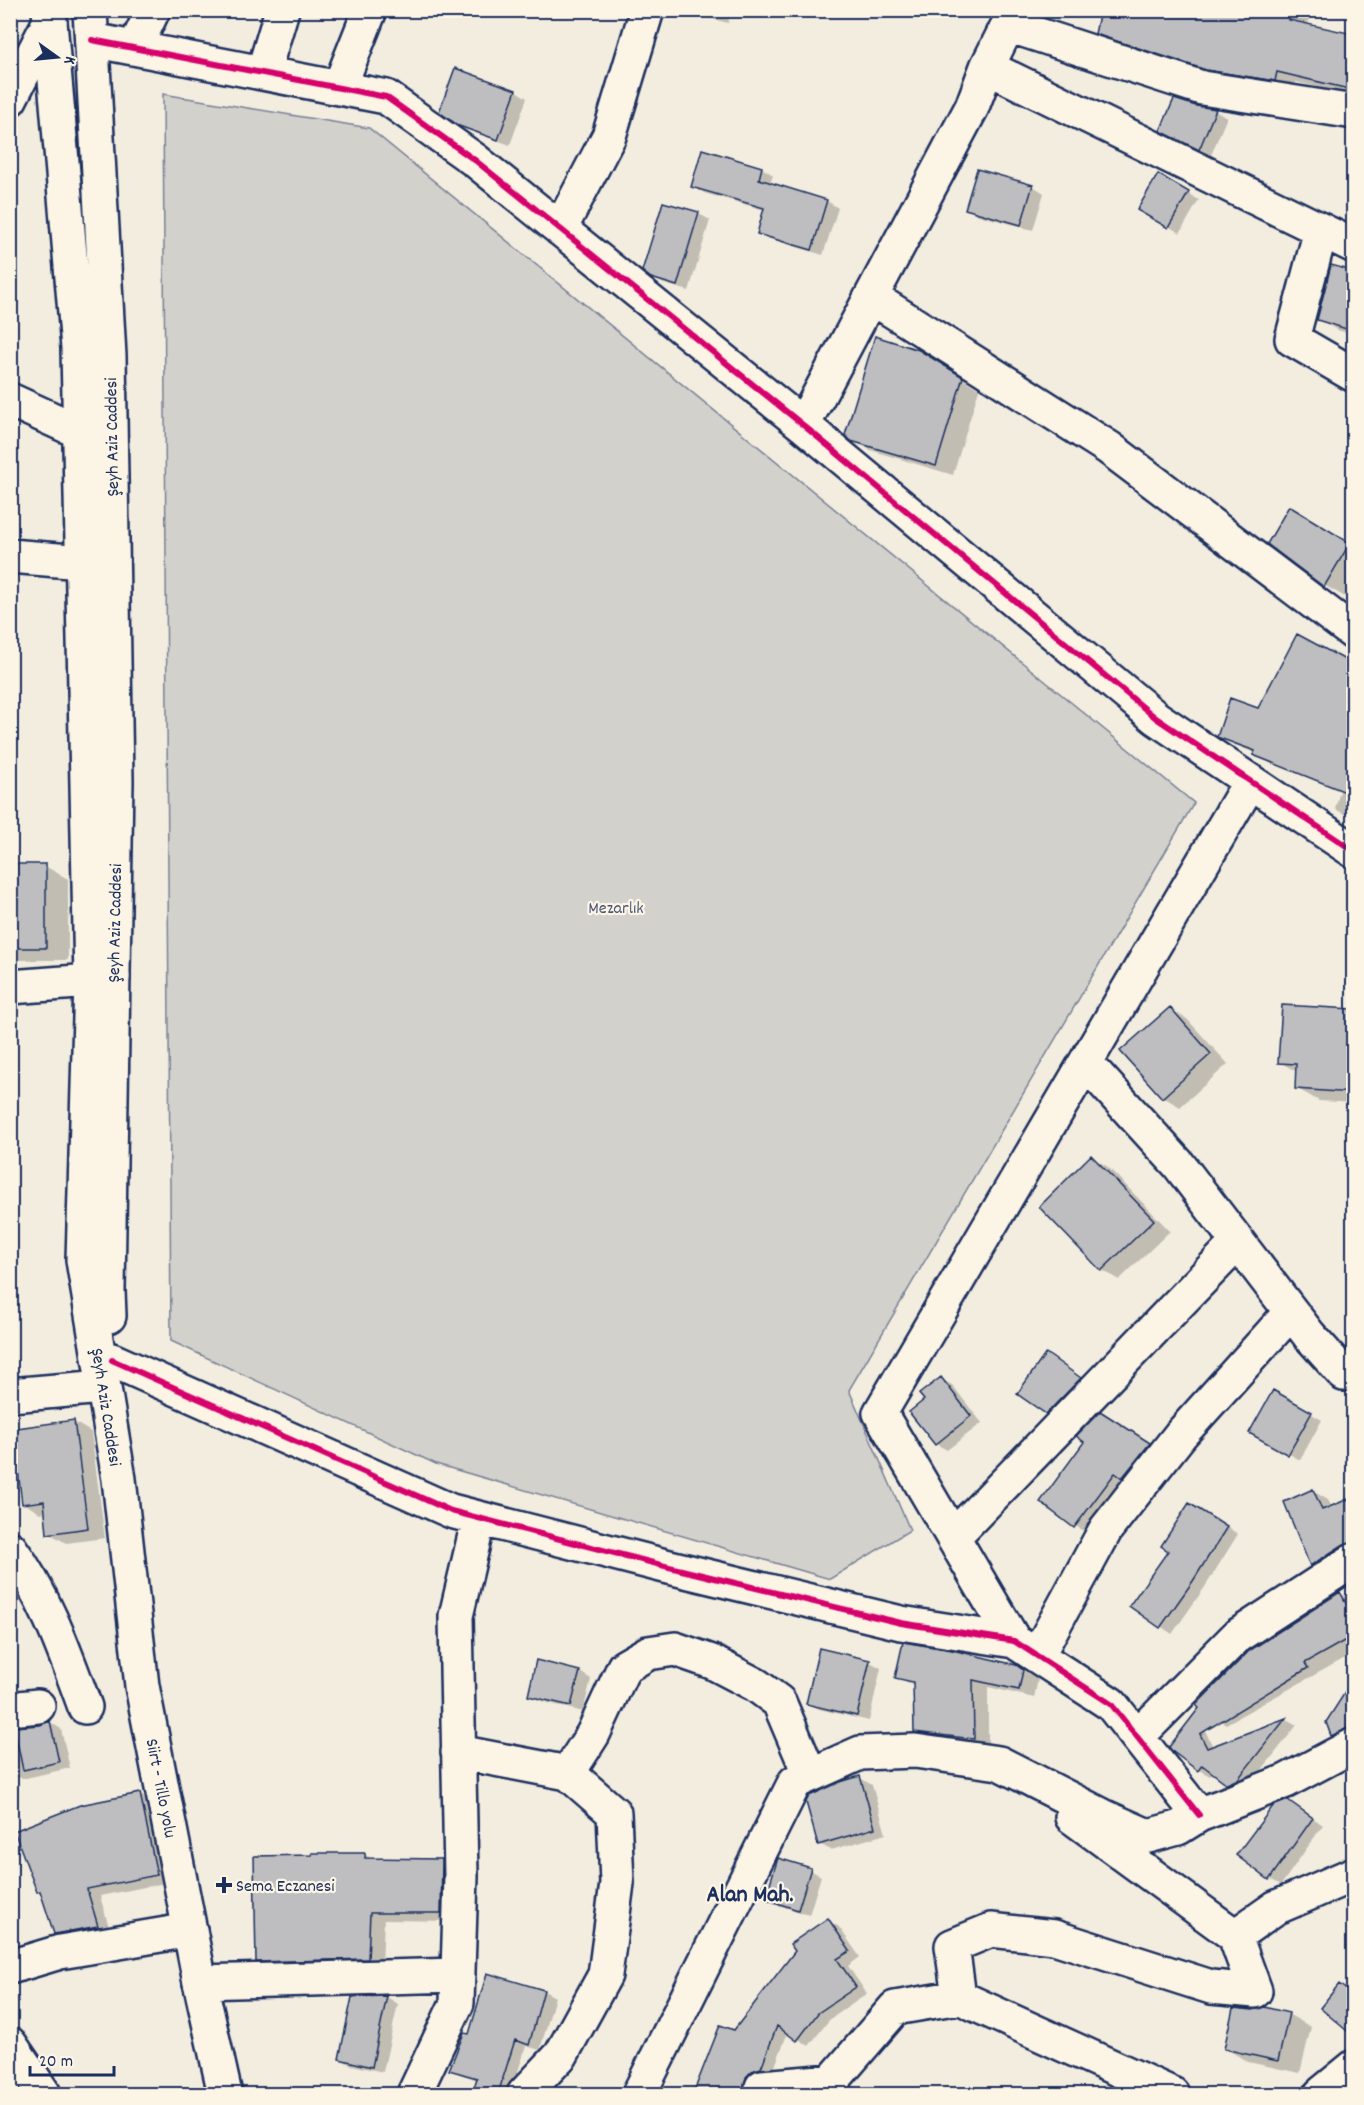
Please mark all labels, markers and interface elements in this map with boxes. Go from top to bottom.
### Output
north arrow [27,27,87,87]
text: K [57,54,81,67]
street label: Şeyh Aziz Caddesi [100,377,127,497]
street label: Şeyh Aziz Caddesi [103,863,130,983]
park label: Mezarlık [588,897,644,922]
street label: Şeyh Aziz Caddesi [83,1347,126,1468]
street label: Siirt - Tillo yolu [138,1737,181,1840]
place label: Sema Eczanesi [236,1875,335,1900]
marker: Sema Eczanesi [217,1878,231,1892]
district label: Alan Mah. [707,1879,793,1913]
scale bar [30,2039,114,2077]
text: 20 m [39,2050,73,2075]

